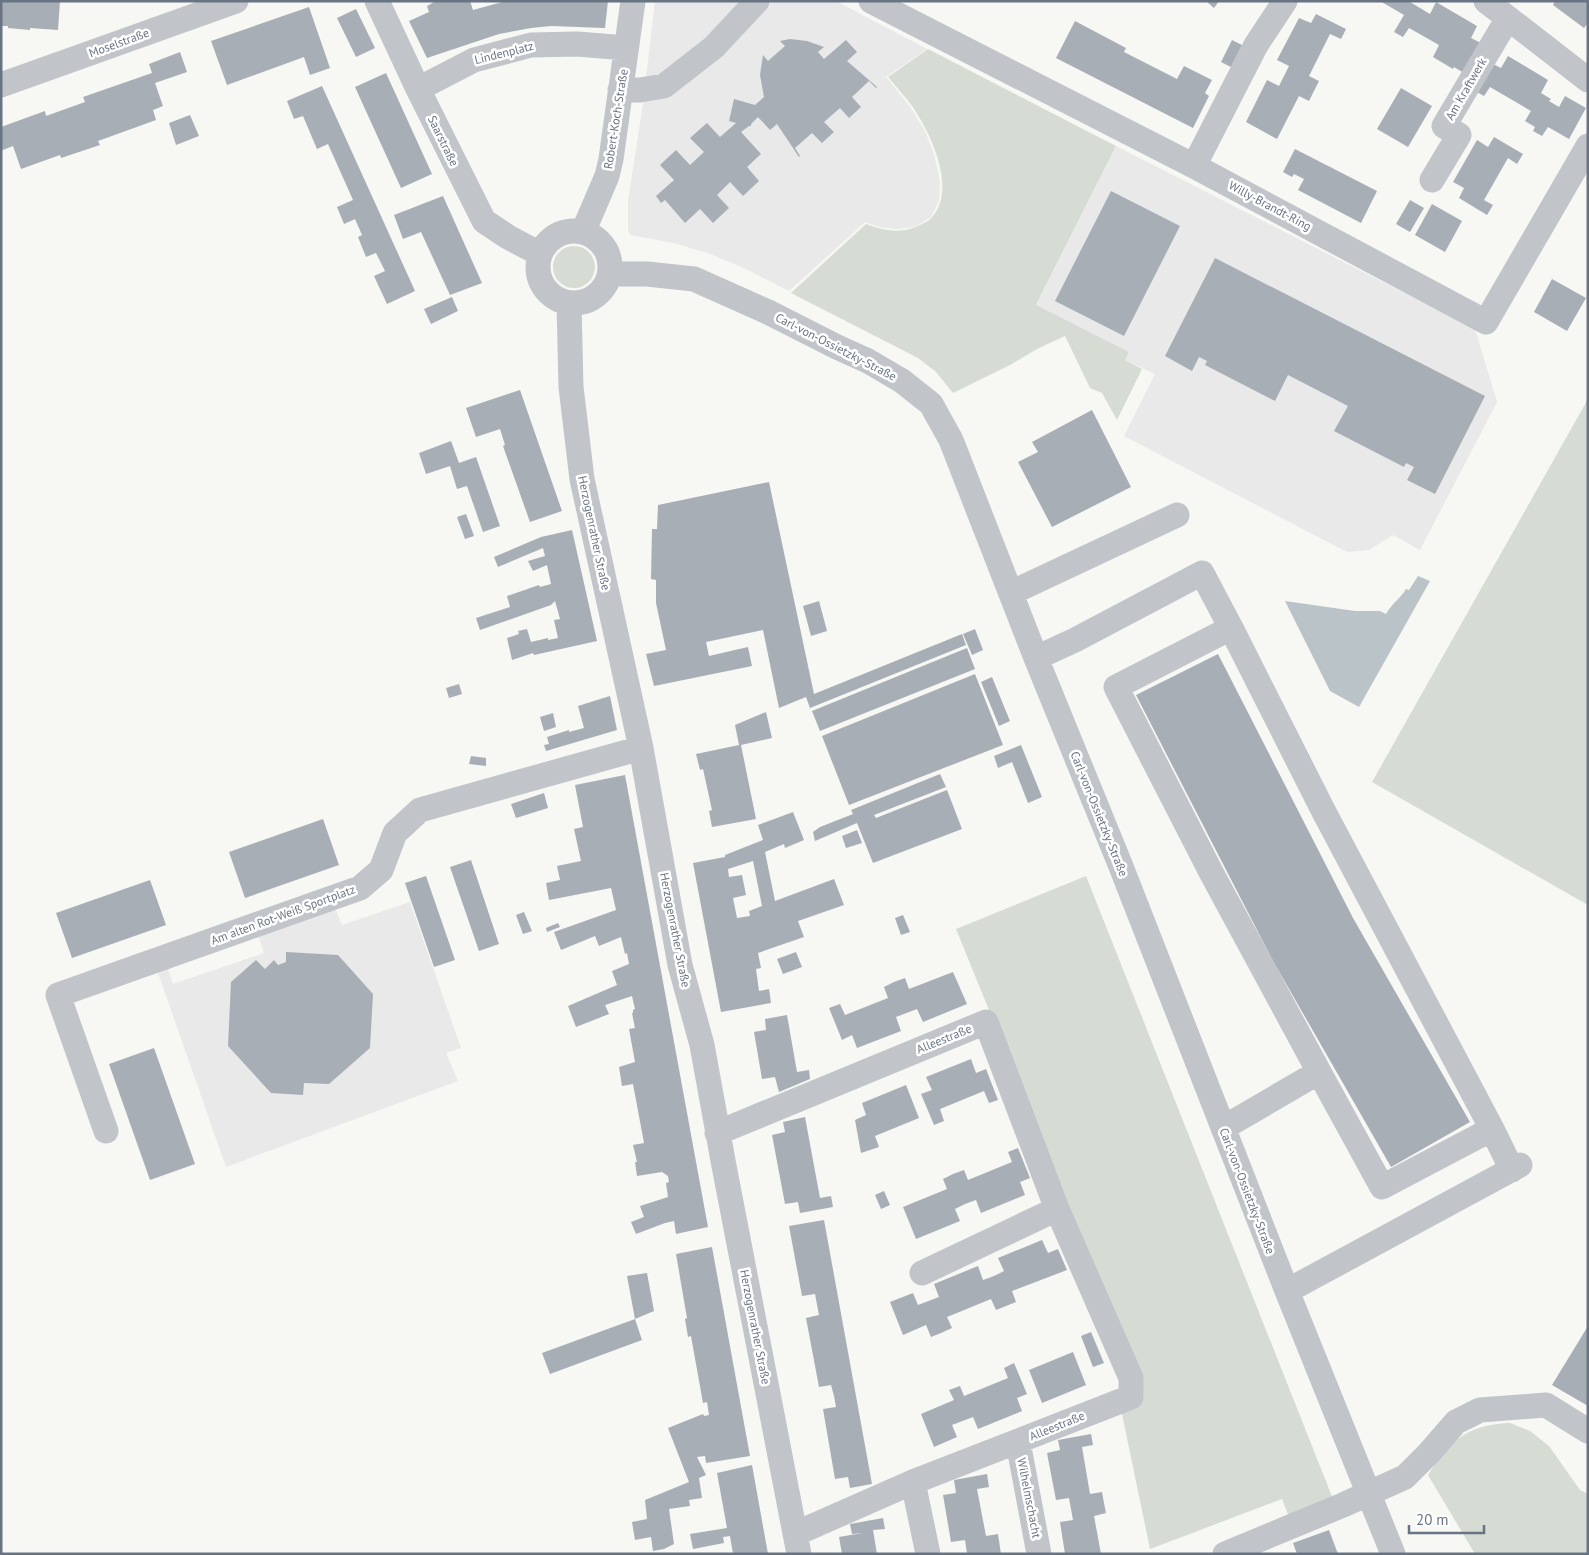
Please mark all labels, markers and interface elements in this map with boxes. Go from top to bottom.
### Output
street label: Moselstraße [87,25,151,60]
street label: Lindenplatz [473,38,535,67]
street label: Am Kraftwerk [1442,55,1490,123]
street label: Robert-Koch-Straße [600,68,631,170]
street label: Saarstraße [425,113,462,169]
street label: Willy-Brandt-Ring [1226,177,1314,234]
street label: Carl-von-Ossietzky-Straße [773,310,899,384]
street label: Herzogenrather Straße [575,474,614,592]
street label: Carl-von-Ossietzky-Straße [1067,749,1131,879]
street label: Herzogenrather Straße [657,871,694,989]
street label: Am alten Rot-Weiß Sportplatz [209,881,357,948]
street label: Alleestraße [914,1021,974,1056]
street label: Carl-von-Ossietzky-Straße [1216,1126,1278,1256]
street label: Herzogenrather Straße [737,1268,774,1386]
street label: Alleestraße [1027,1408,1087,1443]
street label: Wilhelmschacht [1014,1456,1045,1539]
scale bar [1409,1502,1484,1534]
text: 20 m [1416,1510,1449,1529]

